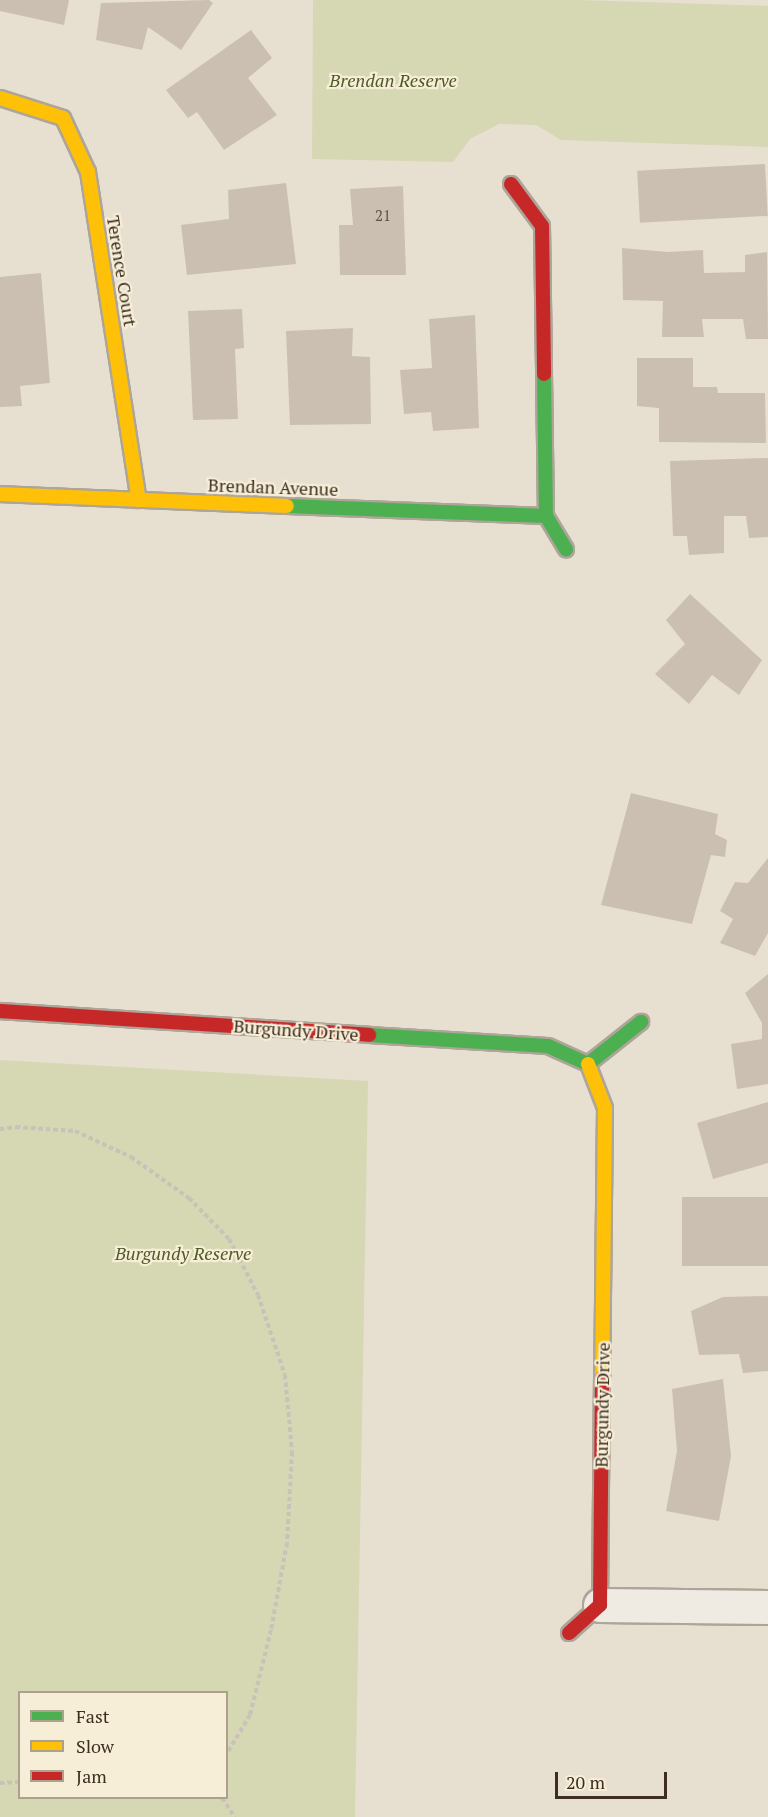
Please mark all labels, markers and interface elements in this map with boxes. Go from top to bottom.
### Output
park label: Brendan Reserve [329,69,457,91]
house number: 21 [375,207,391,225]
street label: Terence Court [103,214,141,328]
street label: Brendan Avenue [207,474,339,500]
street label: Burgundy Drive [233,1015,359,1045]
park label: Burgundy Reserve [115,1242,251,1264]
street label: Burgundy Drive [590,1342,614,1468]
legend [18,1691,228,1799]
text: Fast [76,1704,109,1728]
text: Slow [76,1734,114,1758]
scale bar [558,1760,670,1798]
text: Jam [76,1764,107,1788]
text: 20 m [566,1770,605,1794]

